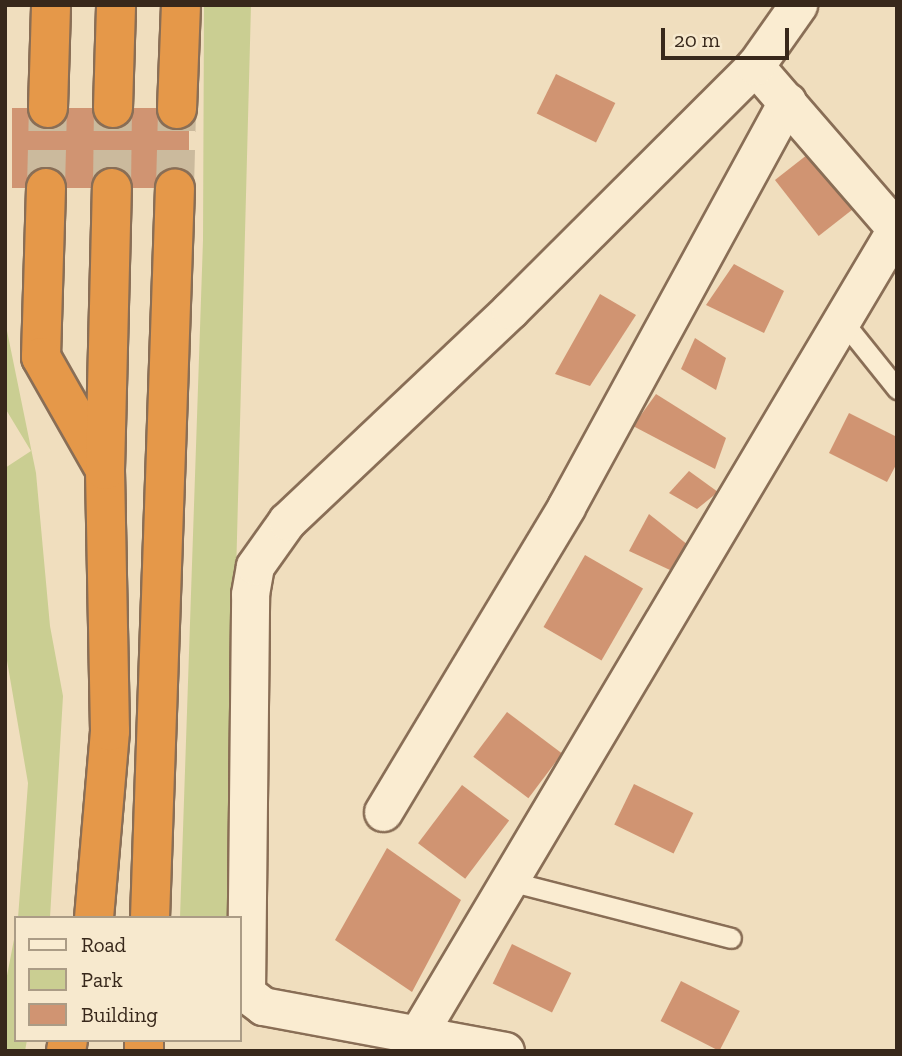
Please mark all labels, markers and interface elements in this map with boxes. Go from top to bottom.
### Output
scale bar [664,14,792,58]
text: 20 m [674,27,720,52]
legend [14,916,242,1042]
text: Road [81,932,126,957]
text: Park [81,967,123,992]
text: Building [81,1002,158,1027]

